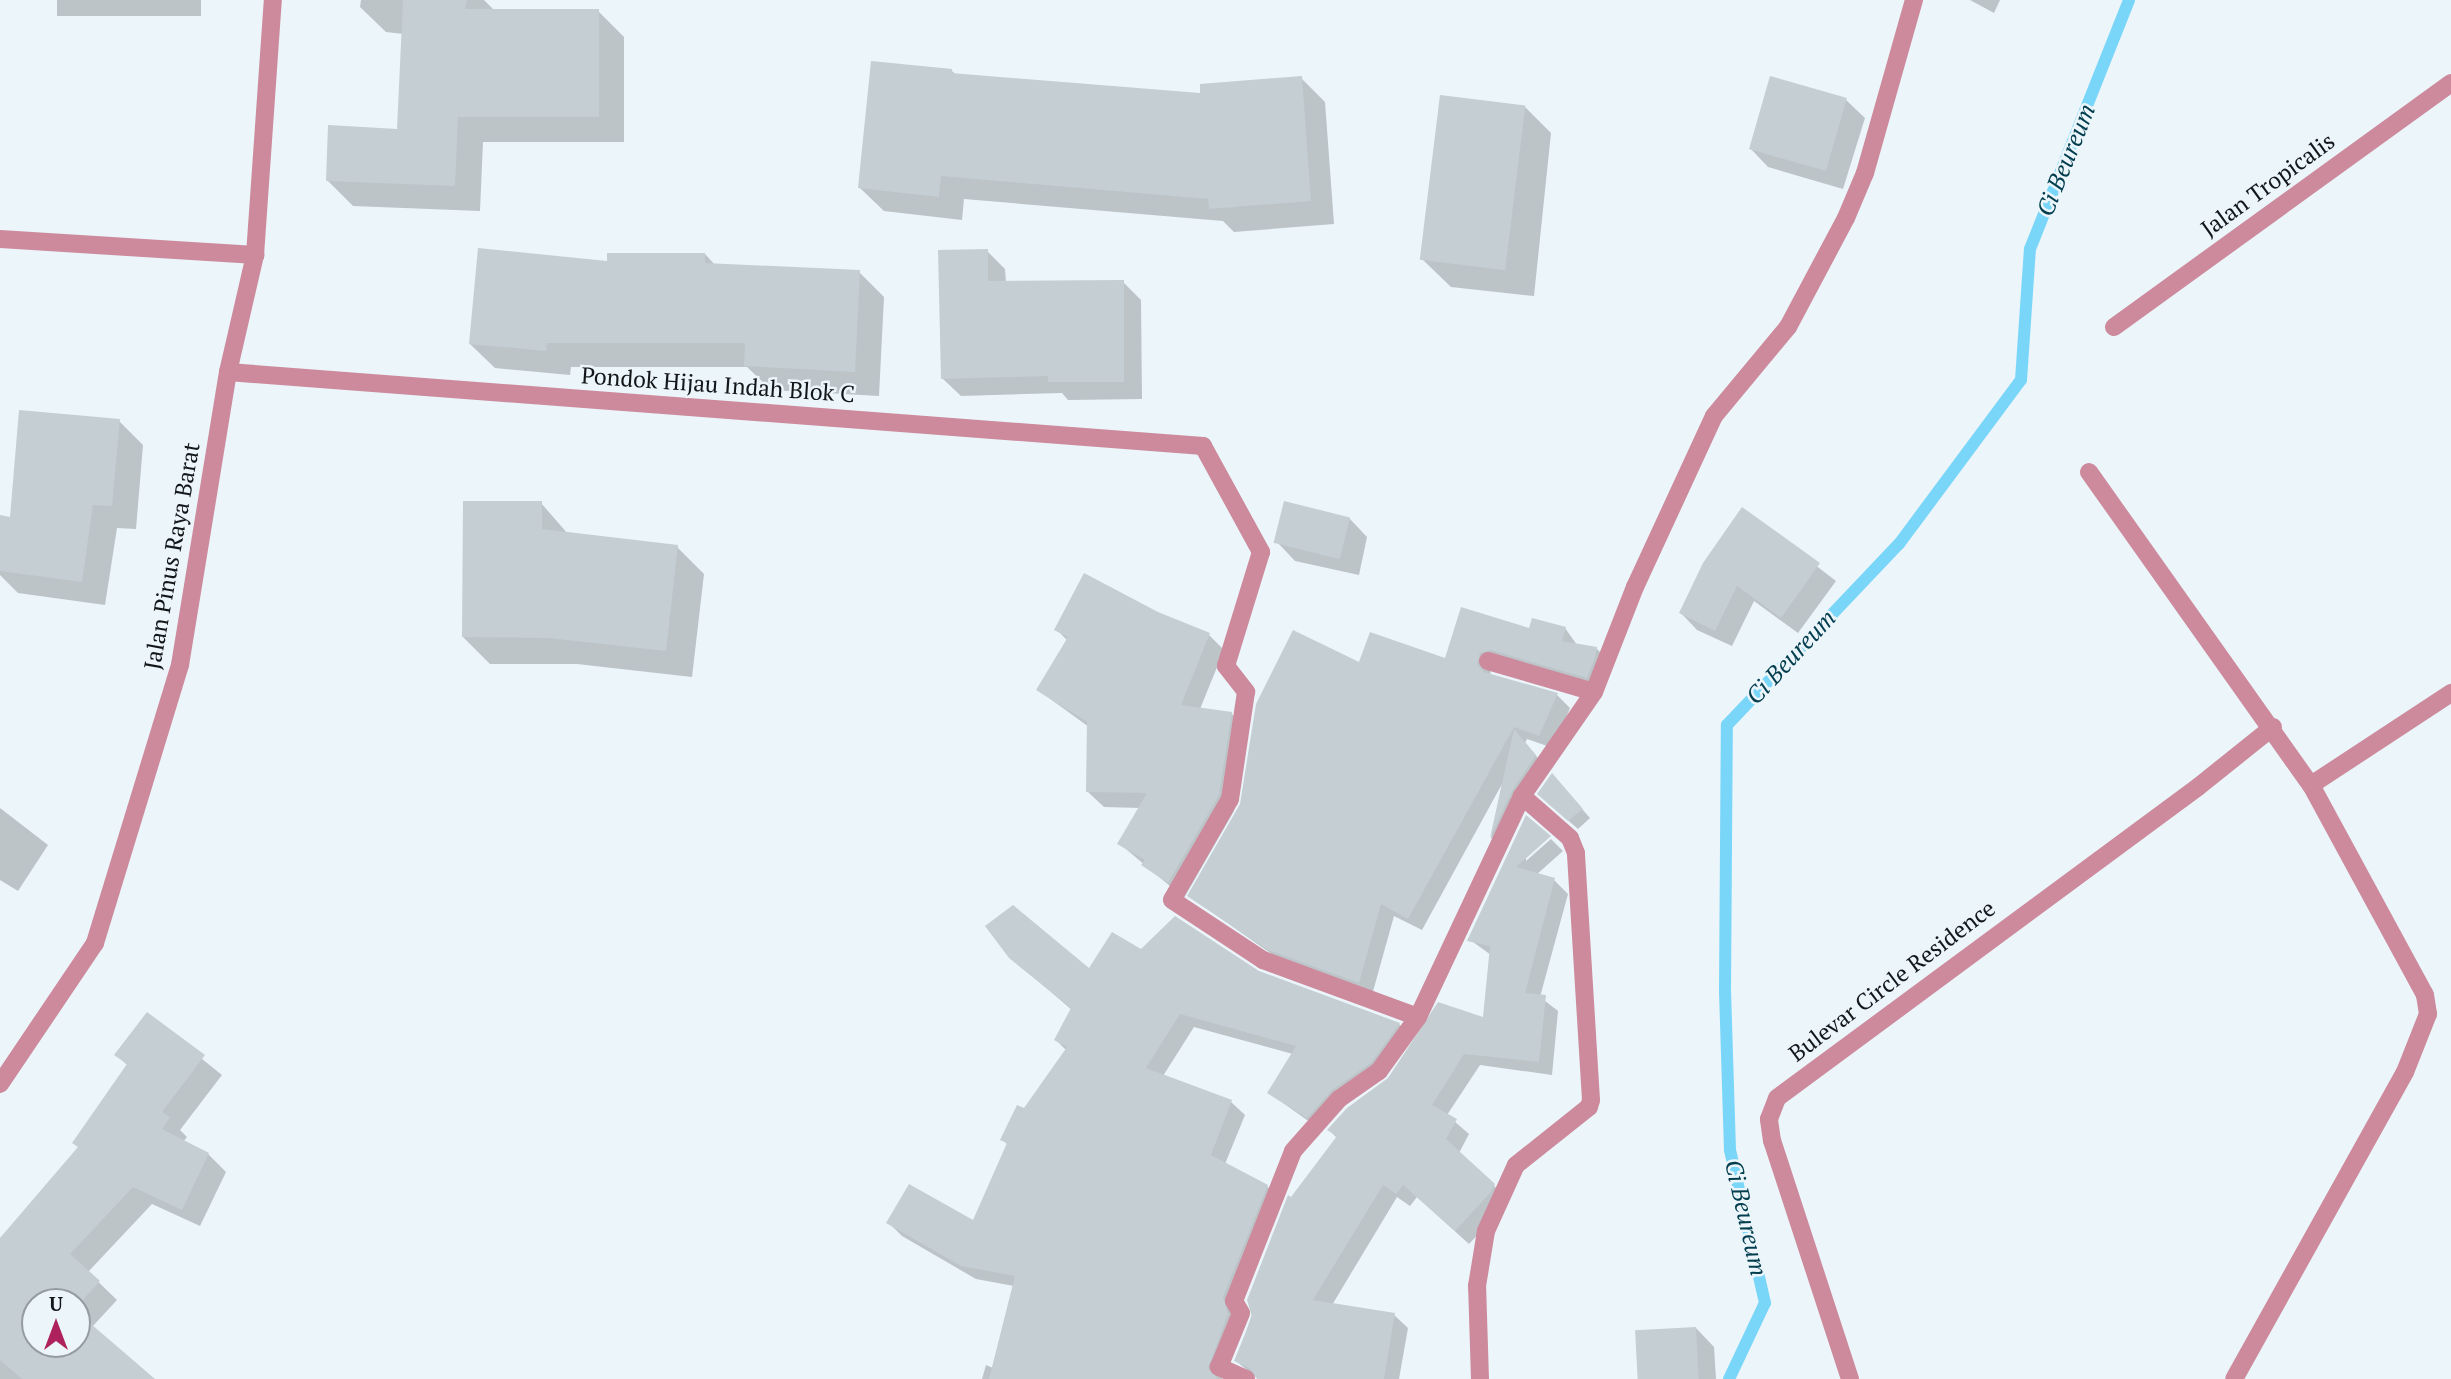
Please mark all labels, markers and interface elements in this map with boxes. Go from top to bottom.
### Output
water label: Ci Beureum [2030,100,2102,220]
street label: Jalan Tropicalis [2196,127,2340,243]
street label: Pondok Hijau Indah Blok C [580,362,856,408]
street label: Jalan Pinus Raya Barat [138,440,206,672]
water label: Ci Beureum [1740,604,1842,710]
street label: Bulevar Circle Residence [1783,894,2001,1068]
water label: Ci Beureum [1719,1157,1773,1279]
north arrow [21,1288,91,1358]
text: U [49,1291,63,1316]

